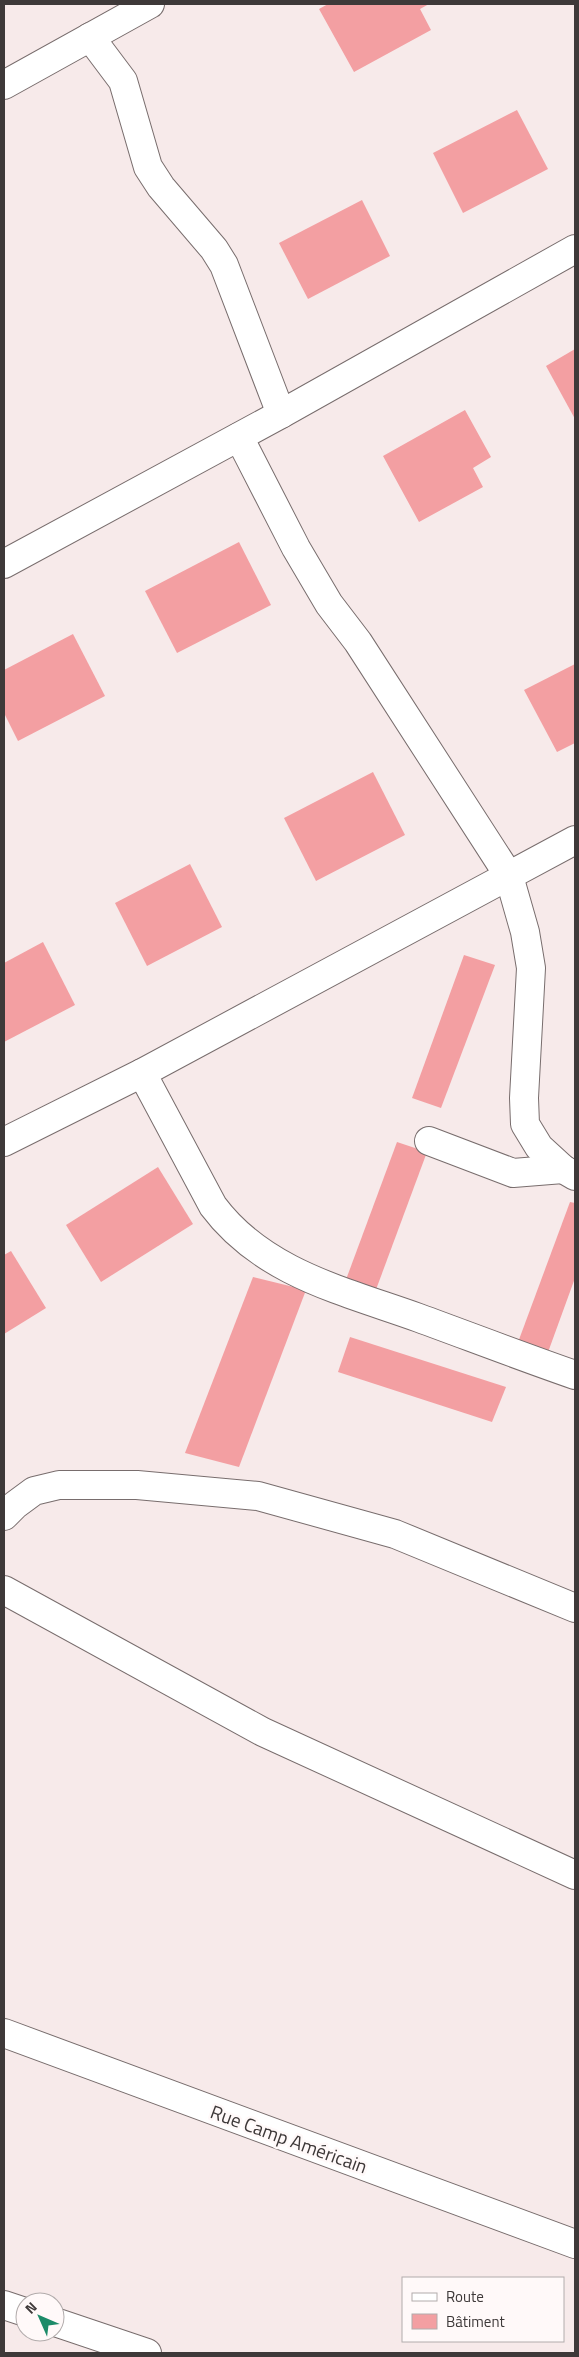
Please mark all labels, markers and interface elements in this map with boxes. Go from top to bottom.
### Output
street label: Rue Camp Américain [207,2097,372,2180]
legend [402,2277,564,2342]
text: Route [446,2285,484,2308]
north arrow [15,2292,65,2342]
text: N [20,2297,41,2318]
text: Bâtiment [446,2310,505,2333]

